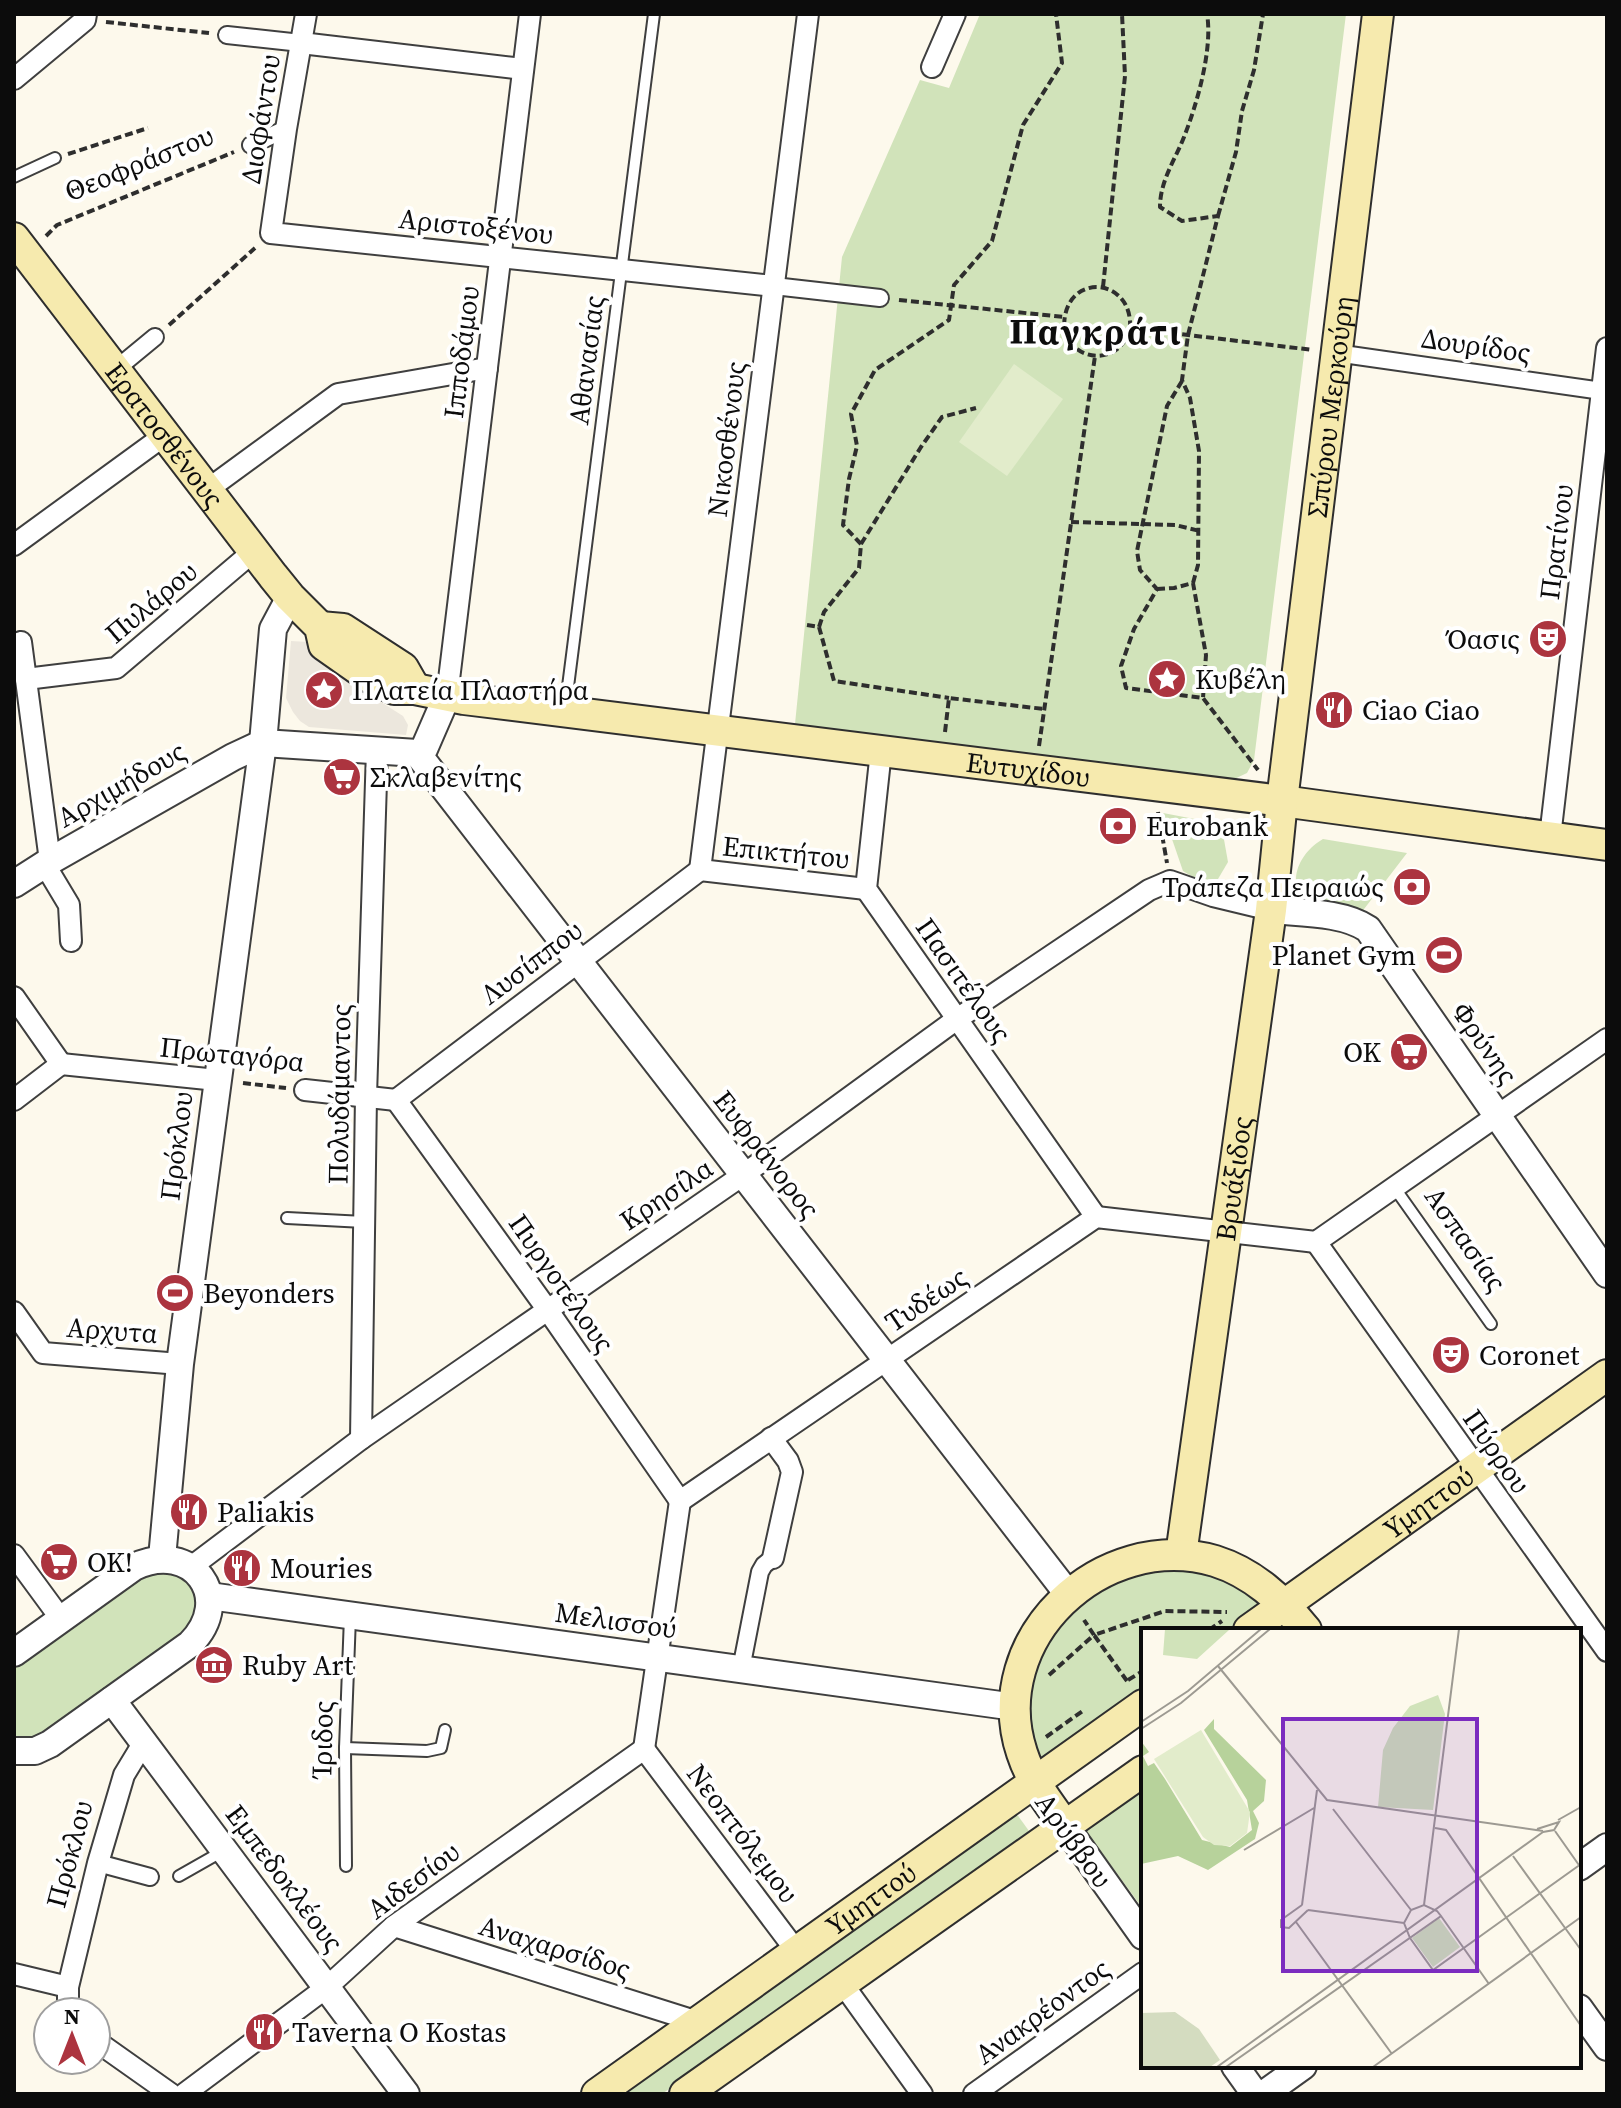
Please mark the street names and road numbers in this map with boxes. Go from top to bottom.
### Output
street label: Διοφάντου [231,51,289,187]
street label: Θεοφράστου [59,116,219,210]
street label: Αριστοξένου [397,199,555,253]
street label: Ιπποδάμου [434,284,488,420]
street label: Αθανασίας [559,293,613,427]
street label: Σπύρου Μερκούρη [1298,294,1362,520]
street label: Δουρίδος [1419,319,1533,371]
street label: Ερατοσθένους [97,354,233,516]
street label: Νικοσθένους [698,359,754,519]
street label: Πρατίνου [1530,482,1582,602]
street label: Πυλάρου [97,552,205,652]
street label: Αρχιμήδους [50,732,192,836]
street label: Ευτυχίδου [964,743,1092,796]
street label: Επικτήτου [721,826,851,878]
street label: Πασιτέλους [907,910,1021,1050]
street label: Λυσίππου [472,911,590,1013]
street label: Φρύνης [1443,994,1527,1092]
street label: Πολυδάμαντος [318,1003,360,1185]
street label: Πρωταγόρα [158,1028,307,1081]
street label: Ευφράνορος [705,1082,829,1226]
street label: Πρόκλου [150,1089,202,1203]
street label: Βρυάξιδος [1206,1114,1261,1244]
street label: Κρησίλα [612,1149,720,1239]
street label: Ασπασίας [1416,1179,1516,1299]
street label: Πυργοτέλους [500,1206,624,1360]
street label: Τυδέως [877,1258,975,1340]
street label: Αρχυτα [65,1308,159,1352]
street label: Πύρρου [1454,1401,1540,1501]
street label: Υμηττού [1375,1457,1481,1548]
street label: Μελισσού [553,1593,679,1647]
street label: Ίριδος [302,1700,342,1781]
street label: Νεοπτόλεμου [678,1756,808,1910]
street label: Αρύββου [1027,1785,1121,1895]
street label: Πρόκλου [36,1796,102,1912]
street label: Εμπεδοκλέους [217,1797,353,1959]
street label: Αιδεσίου [359,1833,467,1927]
street label: Υμηττού [818,1854,924,1944]
street label: Αναχαρσίδος [475,1906,635,1988]
street label: Ανακρέοντος [967,1949,1117,2073]

